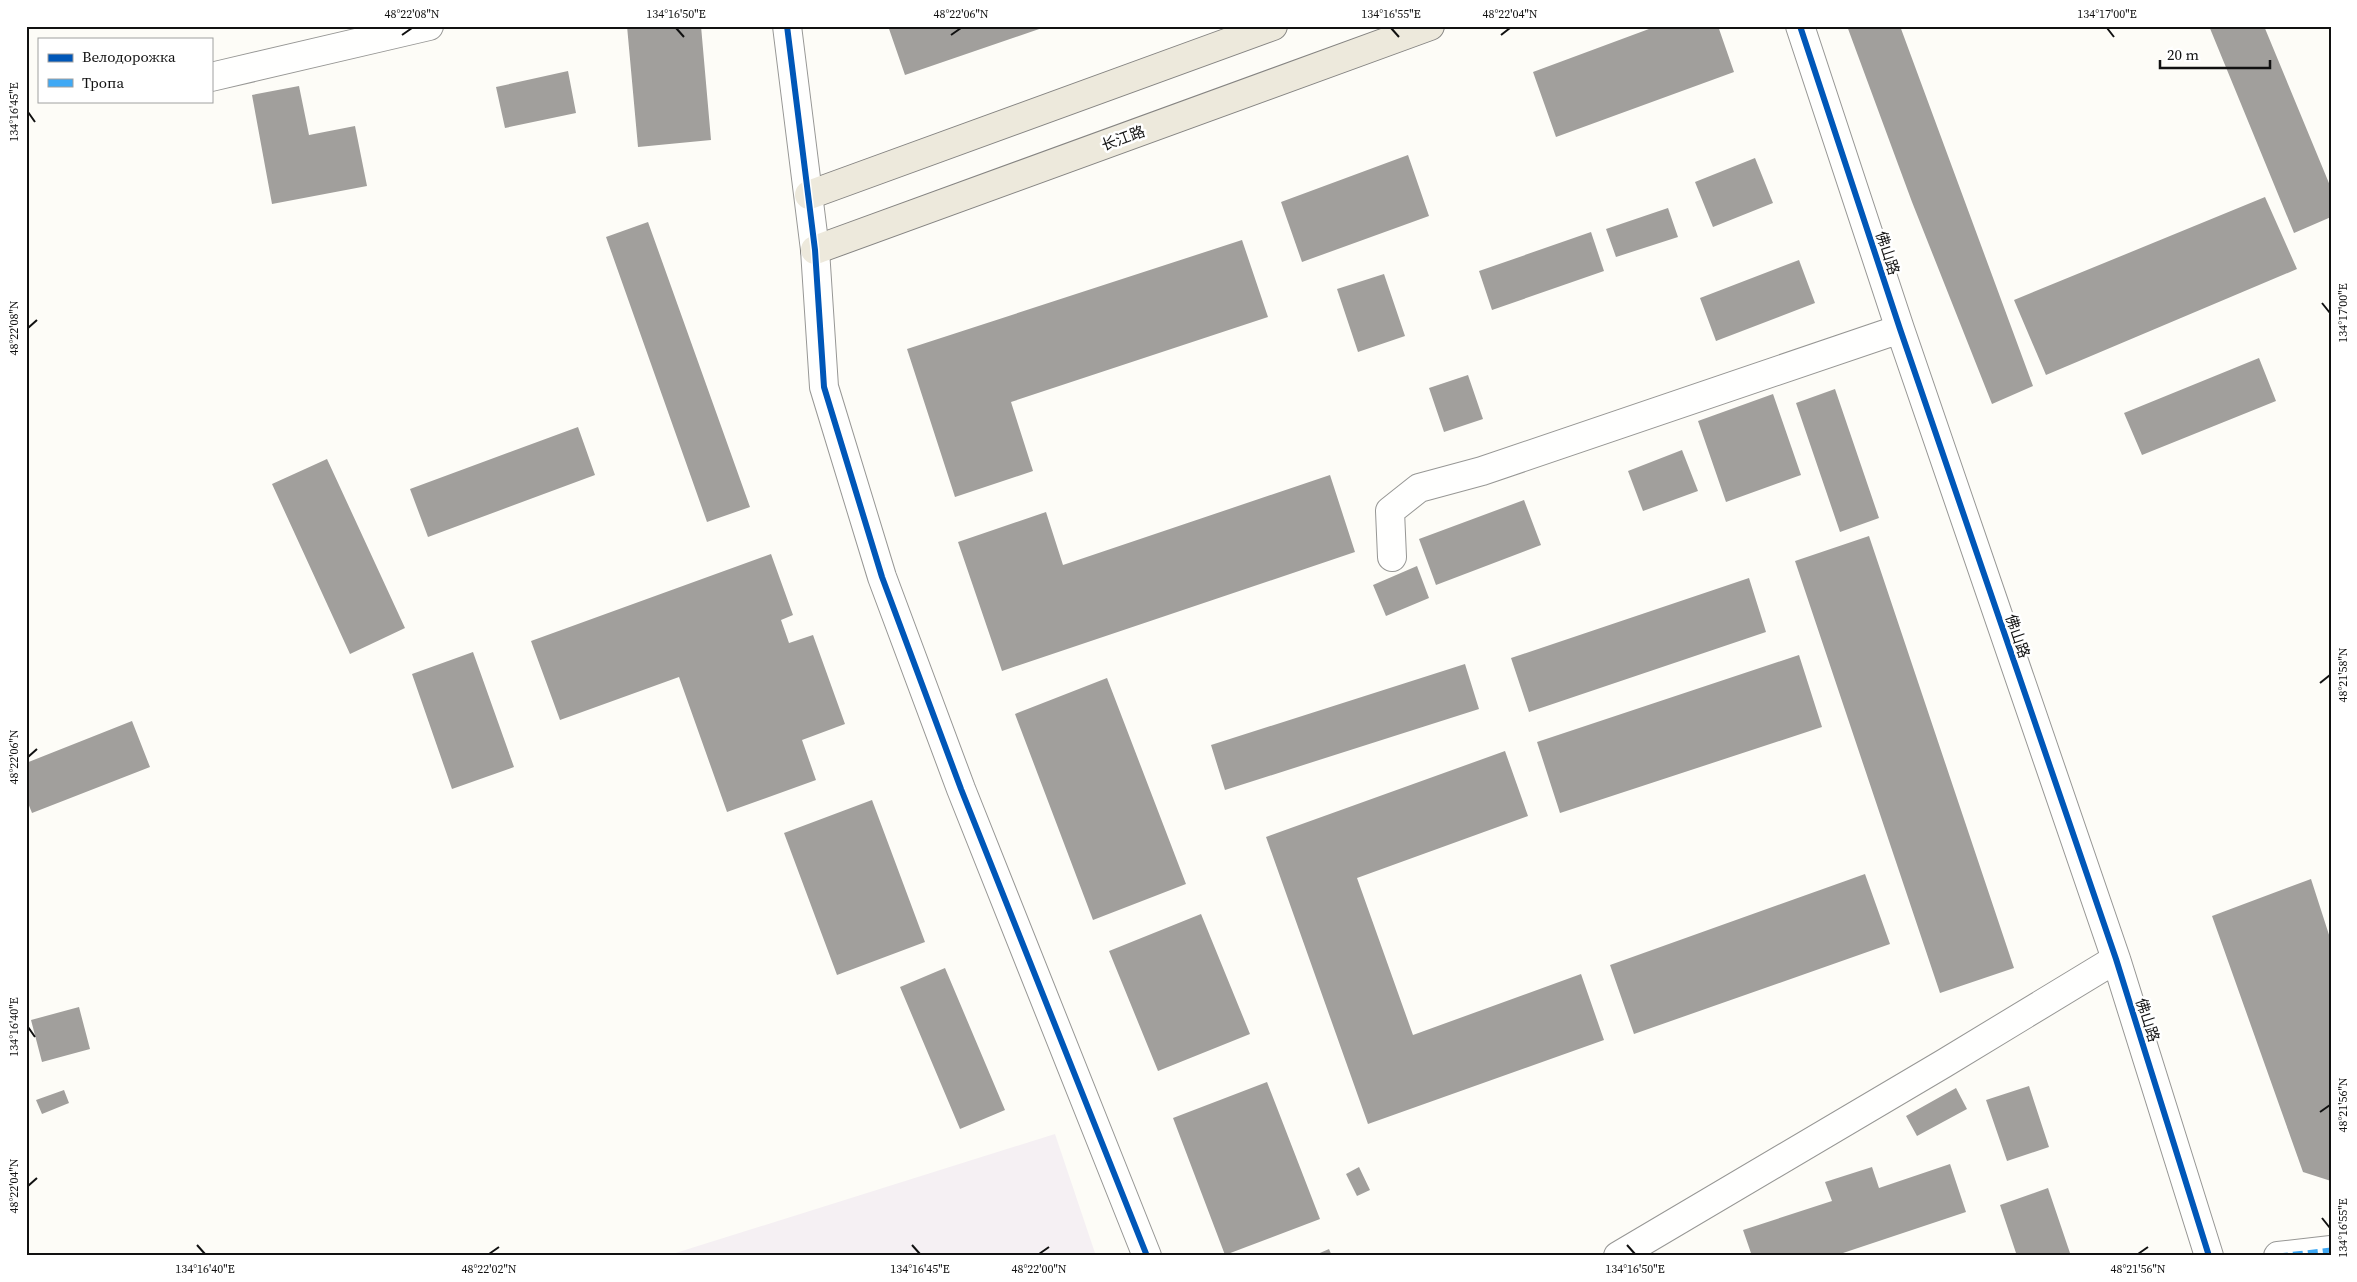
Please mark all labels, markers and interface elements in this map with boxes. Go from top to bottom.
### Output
text: 48°22'08"N [384,6,440,22]
text: 134°16'50"E [646,6,706,22]
text: 48°22'06"N [933,6,989,22]
text: 134°16'55"E [1361,6,1421,22]
text: 48°22'04"N [1482,6,1538,22]
text: 134°17'00"E [2077,6,2137,22]
legend [38,38,212,102]
scale bar [2160,38,2270,70]
text: 20 m [2167,44,2199,65]
text: Велодорожка [82,46,176,67]
text: Тропа [82,72,124,93]
text: 134°16'45"E [6,82,22,142]
street label: 长江路 [1098,120,1148,156]
street label: 佛山路 [1871,228,1905,278]
text: 134°17'00"E [2335,283,2351,343]
text: 48°22'08"N [6,300,22,356]
street label: 佛山路 [2001,611,2035,661]
text: 48°21'58"N [2335,647,2351,703]
text: 48°22'06"N [6,729,22,785]
street label: 佛山路 [2131,995,2165,1045]
text: 134°16'40"E [6,997,22,1057]
text: 48°21'56"N [2335,1077,2351,1133]
text: 48°22'04"N [6,1158,22,1214]
text: 134°16'55"E [2335,1198,2351,1258]
text: 134°16'40"E [175,1261,235,1277]
text: 48°22'02"N [461,1261,517,1277]
text: 134°16'45"E [890,1261,950,1277]
text: 48°22'00"N [1011,1261,1067,1277]
text: 134°16'50"E [1605,1261,1665,1277]
text: 48°21'56"N [2110,1261,2166,1277]

